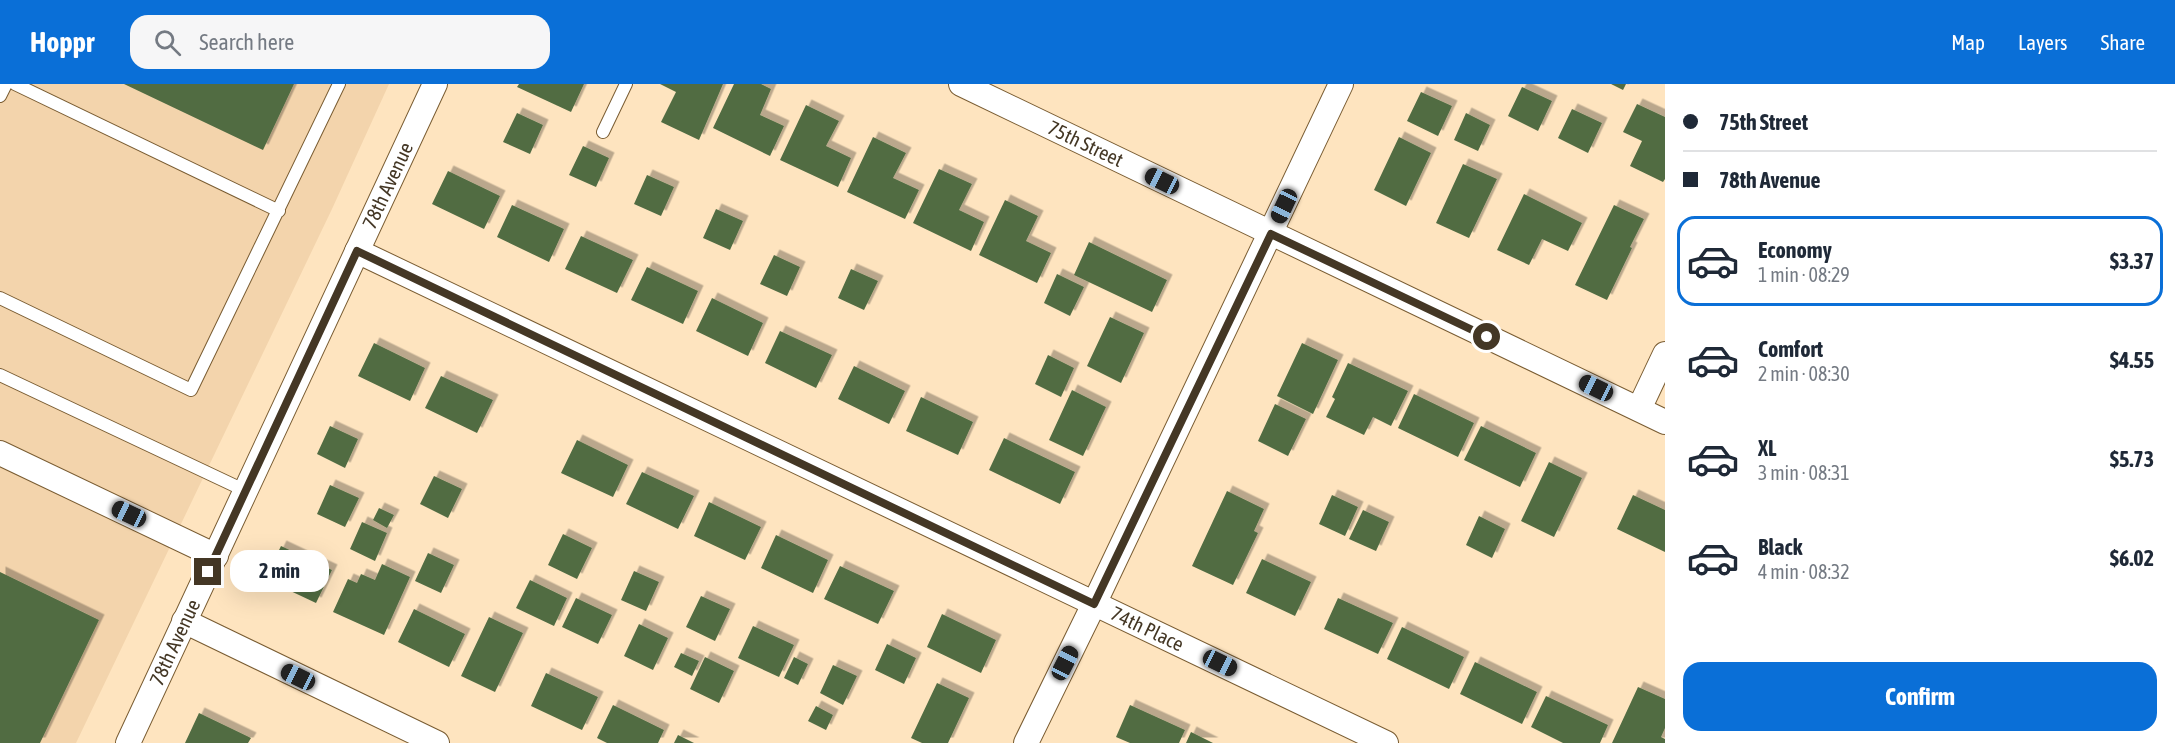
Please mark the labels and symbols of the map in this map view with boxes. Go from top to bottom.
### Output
street label: 75th Street [1044,115,1127,171]
street label: 78th Avenue [357,139,417,232]
car [1142,165,1182,197]
car [1268,186,1300,226]
route start [1473,323,1500,350]
car [1576,372,1616,404]
car [109,498,149,530]
callout: 2 min [229,551,328,593]
route end [194,558,221,585]
street label: 78th Avenue [144,595,204,689]
street label: 74th Place [1107,601,1188,656]
car [1049,643,1081,683]
car [1200,647,1240,679]
car [278,661,318,693]

